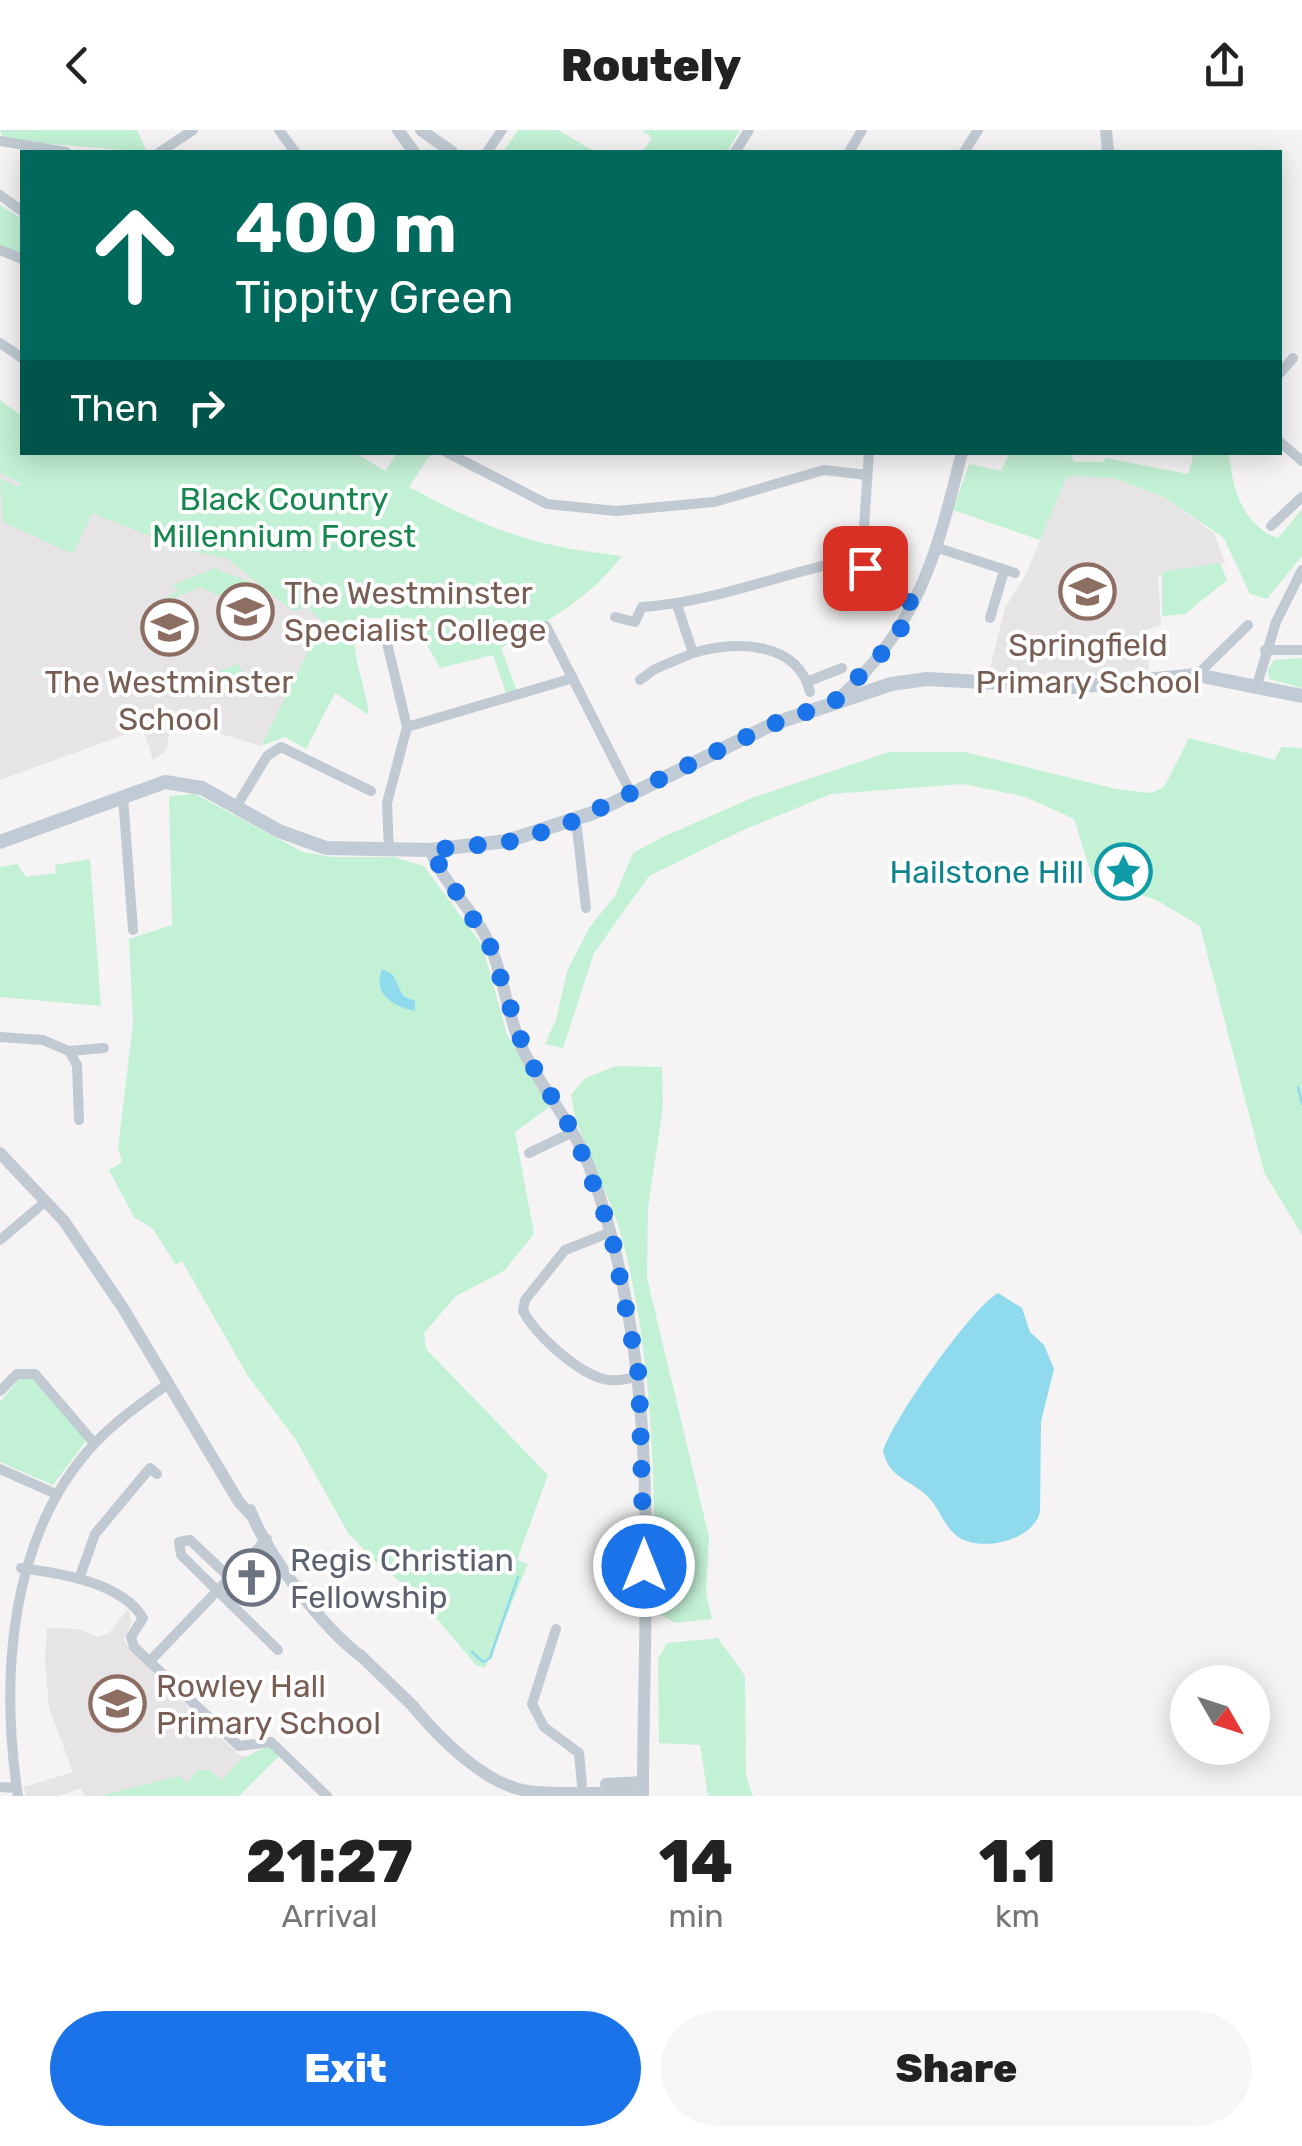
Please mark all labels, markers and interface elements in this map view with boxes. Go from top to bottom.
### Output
icon: back [50,38,105,93]
icon: share [1197,38,1252,93]
text: Routely [561,39,741,92]
text: 400 m [235,187,457,270]
icon: ahead [70,190,200,320]
text: Tippity Green [235,271,514,324]
icon: right [179,380,234,435]
text: Then [70,385,159,431]
park label: Black Country Millennium Forest [152,480,416,555]
pin [823,526,908,611]
icon: arrive [838,541,893,596]
school or university icon: Springfield Primary School [1058,561,1118,621]
place label: The Westminster Specialist College [284,574,546,649]
school or university icon: The Westminster Specialist College [215,581,275,641]
school or university icon: The Westminster School [139,598,199,658]
place label: Springfield Primary School [976,626,1200,701]
place label: The Westminster School [45,663,293,738]
place icon: Hailstone Hill [1093,842,1153,902]
place label: Hailstone Hill [889,853,1084,891]
position arrow [592,1514,696,1618]
place label: Regis Christian Fellowship [290,1541,514,1616]
church icon: Regis Christian Fellowship [221,1548,281,1608]
north arrow [1170,1665,1270,1765]
map controls [1170,1665,1270,1765]
place label: Rowley Hall Primary School [156,1667,381,1742]
school or university icon: Rowley Hall Primary School [87,1674,147,1734]
text: 21:27 [246,1826,413,1897]
text: 14 [659,1826,733,1897]
text: 1.1 [979,1826,1056,1897]
text: Arrival [281,1897,377,1935]
text: min [668,1897,724,1935]
text: km [995,1897,1040,1935]
button: Exit [50,2011,641,2126]
button: Share [661,2011,1252,2126]

